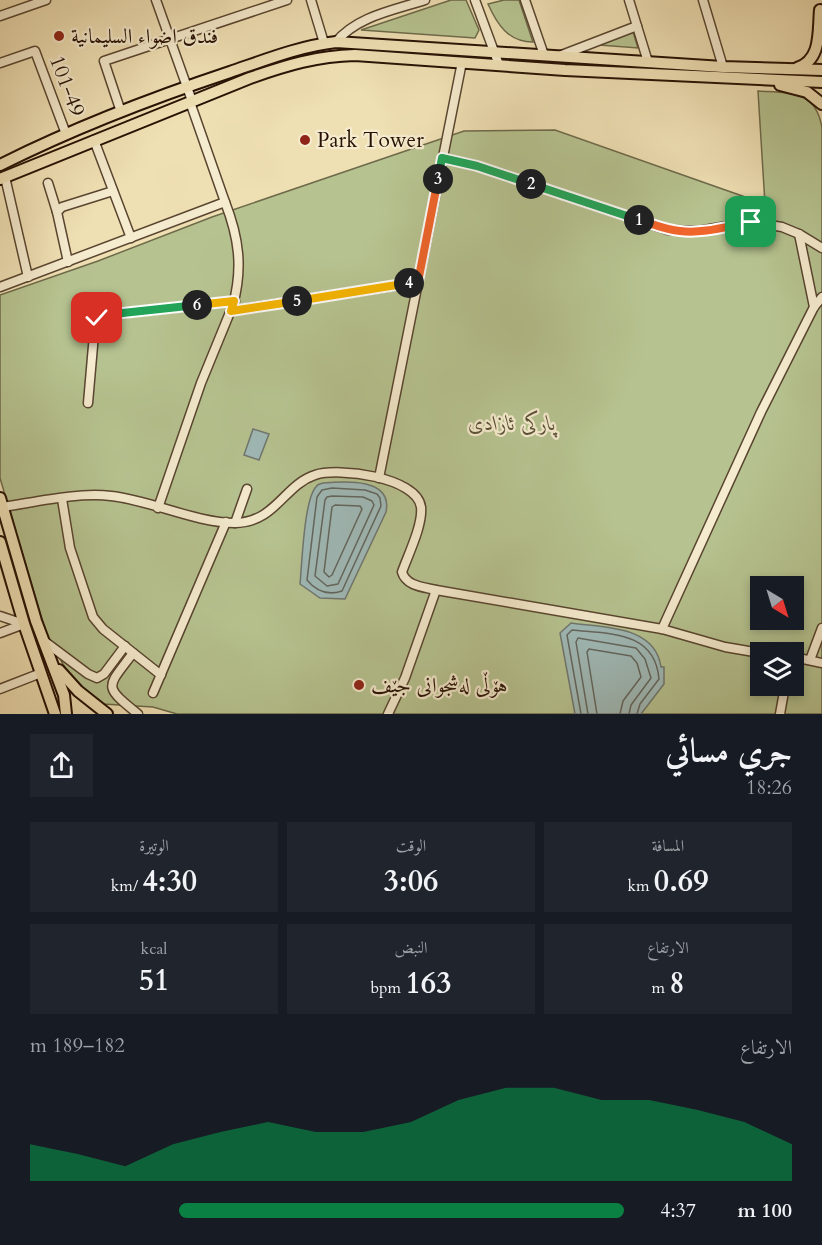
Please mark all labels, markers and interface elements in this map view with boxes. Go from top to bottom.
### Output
place label: فندق اضواء السليمانية [71,22,218,51]
marker: فندق اضواء السليمانية [52,29,66,43]
street label: 101-49 [42,51,92,121]
place label: Park Tower [317,126,424,155]
marker: Park Tower [298,133,312,147]
pin: 3 [423,164,453,194]
text: 3 [434,168,442,190]
pin: 2 [516,169,546,199]
text: 2 [527,173,535,195]
pin [725,196,776,247]
pin: 1 [624,205,654,235]
icon: arrive [734,205,767,238]
text: 1 [635,209,643,231]
pin: 4 [394,268,424,298]
text: 4 [405,272,413,294]
pin: 5 [282,286,312,316]
pin: 6 [182,290,212,320]
text: 5 [293,290,301,312]
pin [71,292,122,343]
text: 6 [193,294,201,316]
icon: check [80,301,113,334]
park label: پارکی ئازادی [468,409,558,438]
north arrow [750,576,804,630]
map controls [750,576,804,696]
button: layers [750,642,804,696]
place label: هۆڵی لەشجوانی جێف [371,671,507,700]
marker: هۆڵی لەشجوانی جێف [352,678,366,692]
text: جري مسائي [666,729,792,774]
button: share [30,734,93,797]
text: 18:26 [746,774,792,801]
text: الوتيرة [139,835,169,857]
text: الوقت [396,835,426,857]
text: المسافة [652,835,684,857]
text: 4:30 [142,861,197,902]
text: 3:06 [384,861,438,902]
text: 0.69 [654,861,709,902]
text: /km [111,875,142,897]
text: km [627,875,654,897]
text: النبض [395,937,427,959]
text: الارتفاع [647,937,689,959]
text: kcal [141,938,167,960]
text: 51 [139,960,169,1001]
text: 163 [405,963,452,1004]
text: 8 [669,963,685,1004]
text: bpm [370,977,405,999]
text: m [651,977,669,999]
text: 182–189 m [30,1032,125,1059]
text: الارتفاع [740,1034,792,1061]
text: 4:37 [660,1197,696,1224]
text: 100 m [737,1197,792,1224]

